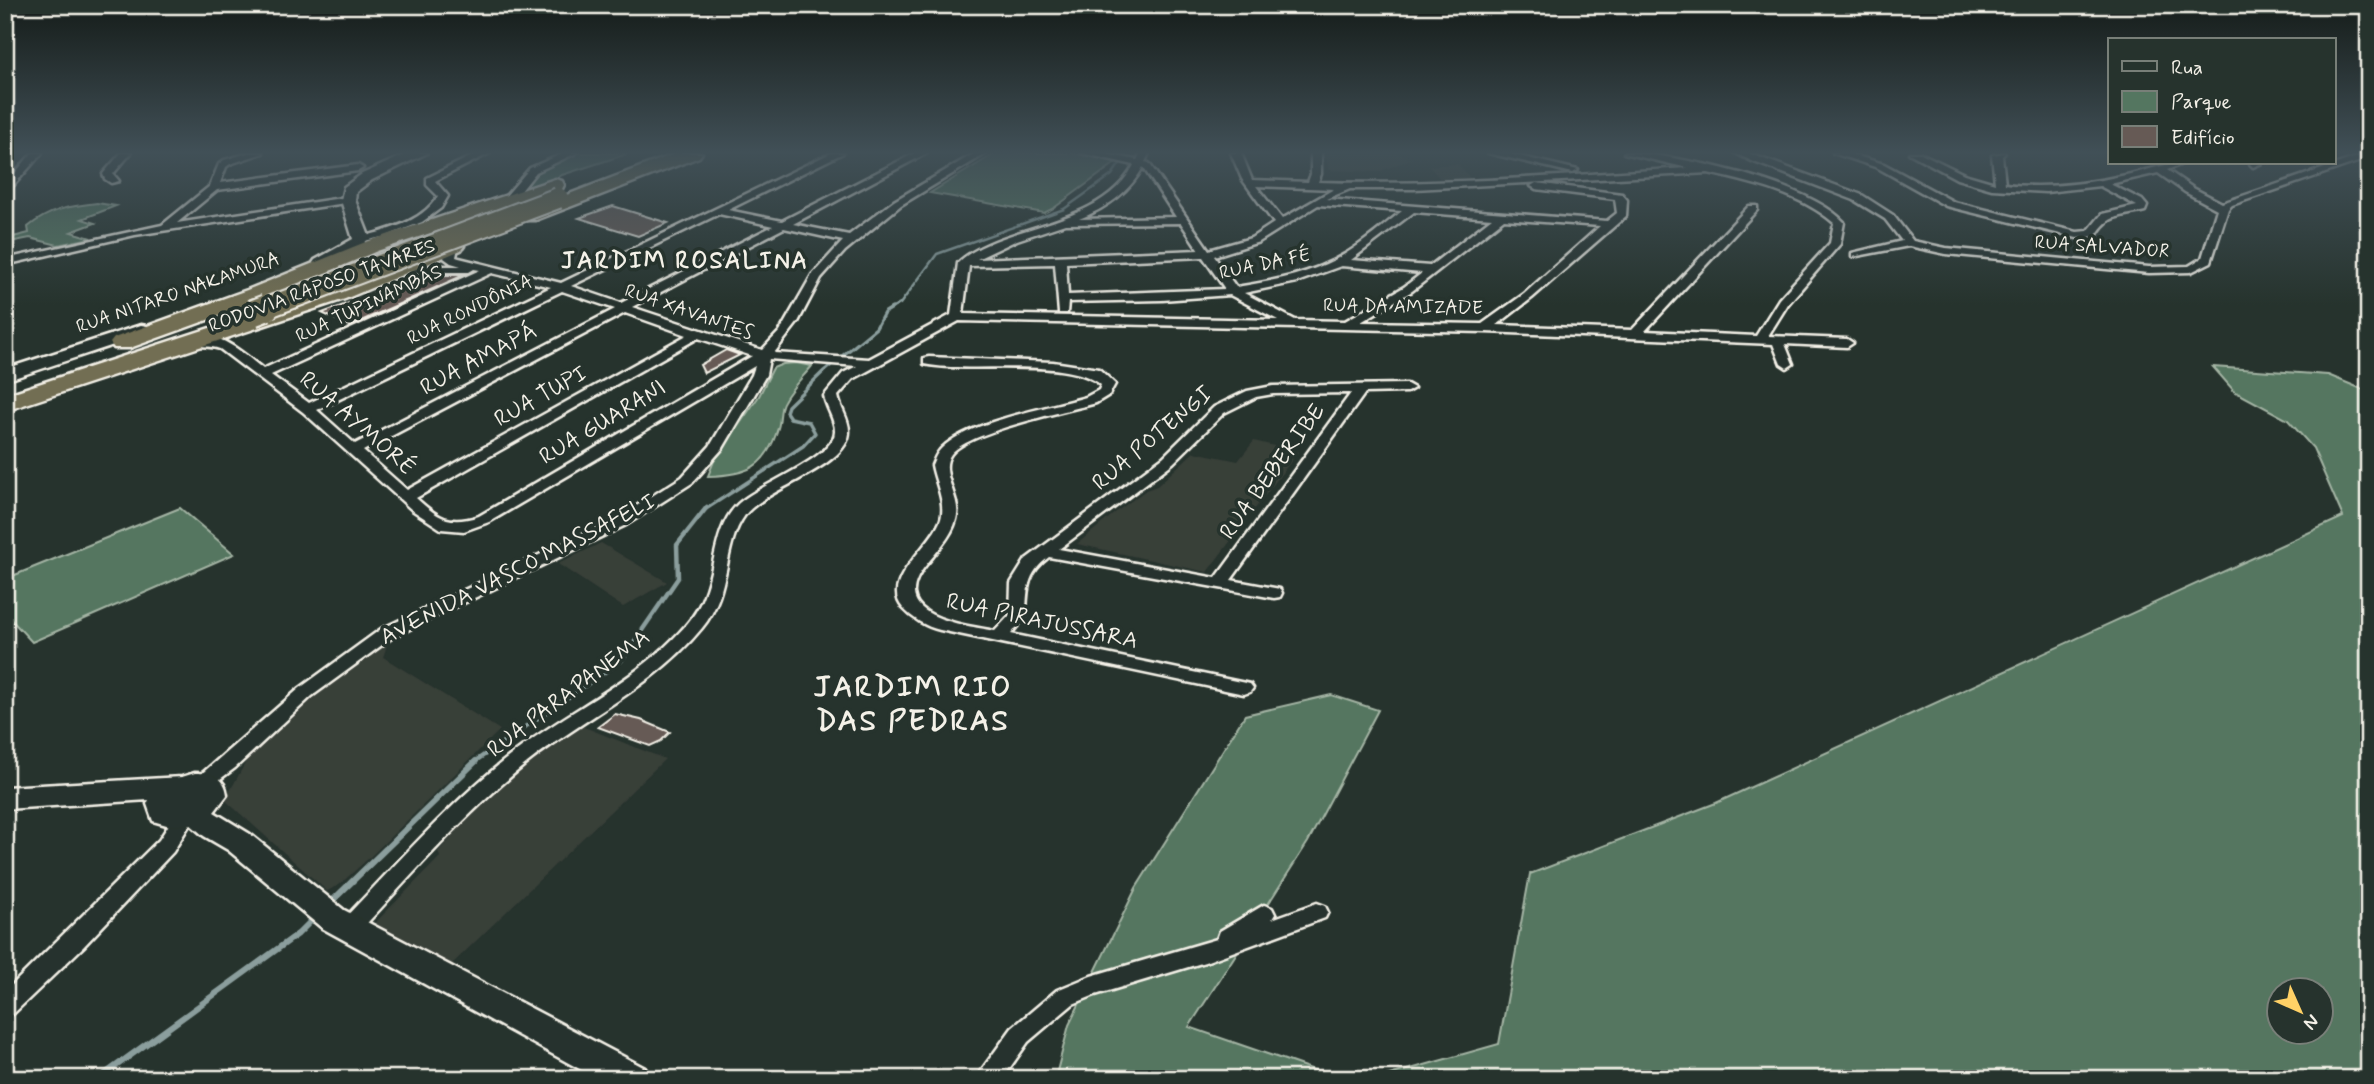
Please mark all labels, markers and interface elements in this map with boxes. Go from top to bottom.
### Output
legend [2108,38,2336,164]
text: Rua [2171,54,2203,82]
text: Parque [2171,88,2232,116]
text: Edifício [2171,124,2235,152]
street label: RUA SALVADOR [2034,230,2170,264]
street label: RODOVIA RAPOSO TAVARES [205,233,439,339]
street label: RUA DA FÉ [1217,241,1313,286]
street label: RUA NITARO NAKAMURA [73,246,283,340]
district label: JARDIM ROSALINA [561,246,809,277]
street label: RUA TUPINAMBÁS [291,258,446,349]
street label: RUA RONDÔNIA [403,269,537,351]
street label: RUA XAVANTES [621,278,757,346]
street label: RUA DA AMIZADE [1323,293,1483,321]
street label: RUA AMAPÁ [415,317,543,403]
street label: RUA TUPI [489,359,593,435]
street label: RUA AYMORÉ [292,364,422,483]
street label: RUA GUARANI [534,373,672,473]
street label: RUA POTENGI [1087,380,1219,498]
street label: RUA BEBERIBE [1213,398,1333,546]
street label: AVENIDA VASCO MASSAFELI [375,487,661,653]
street label: RUA PIRAJUSSARA [943,587,1141,657]
street label: RUA PARAPANEMA [482,623,656,765]
district label: JARDIM RIO DAS PEDRAS [814,668,1012,741]
north arrow [2266,976,2336,1046]
text: N [2298,1009,2324,1035]

